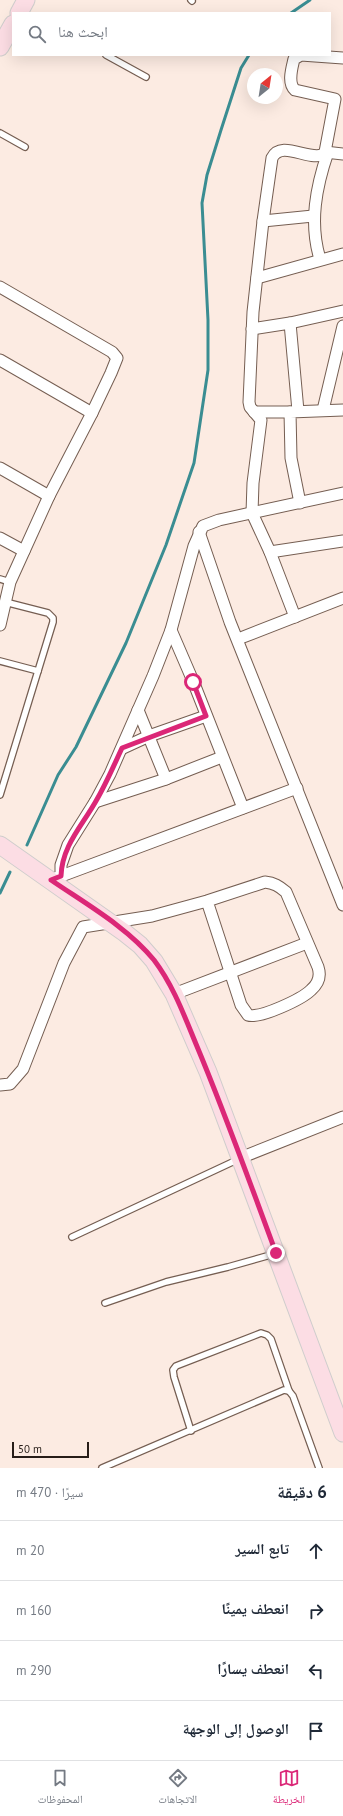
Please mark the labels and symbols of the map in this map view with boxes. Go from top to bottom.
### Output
north arrow [247,68,283,104]
route start [184,673,202,691]
route end [267,1244,285,1262]
scale bar [12,1440,89,1459]

